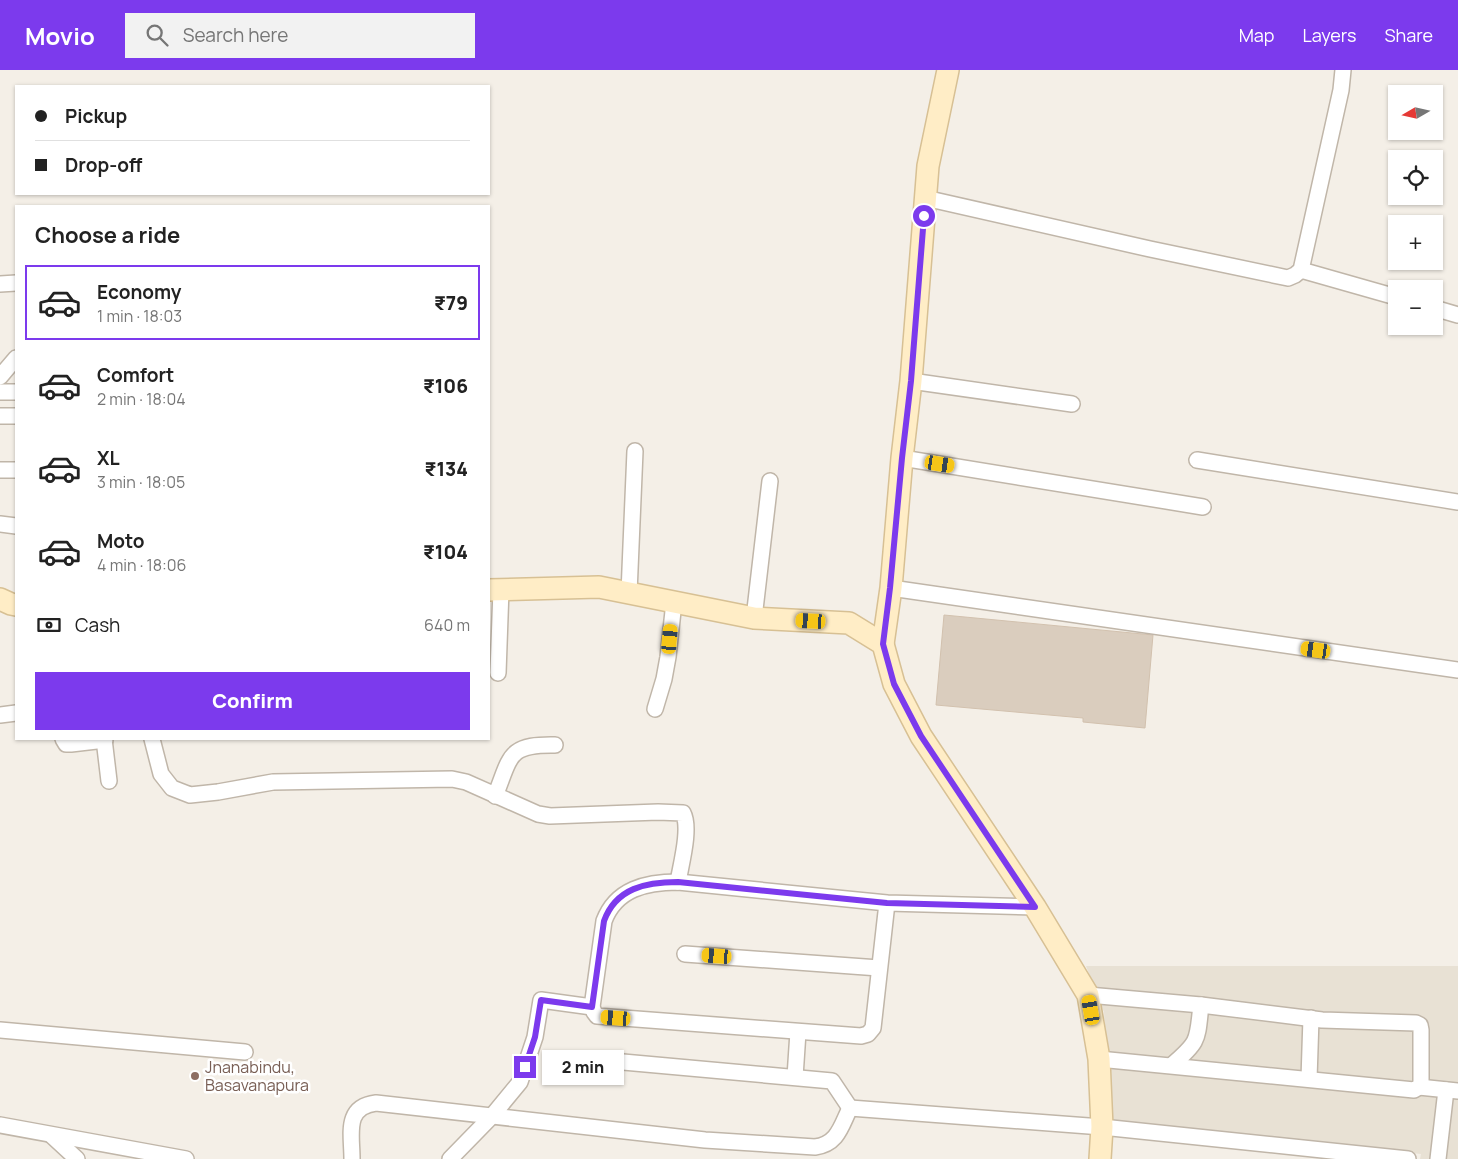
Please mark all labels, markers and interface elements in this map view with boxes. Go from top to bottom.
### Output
search box [125,13,475,58]
text: Movio [25,19,95,52]
icon: search [143,21,171,49]
text: Search here [183,22,288,48]
text: Map [1239,23,1274,47]
text: Layers [1302,23,1356,47]
text: Share [1384,23,1433,47]
north arrow [1388,85,1442,140]
map controls [1388,85,1443,335]
text: Pickup [65,103,127,129]
button: locate [1388,150,1443,205]
text: Drop-off [65,152,142,178]
route start [913,205,935,227]
button: + [1388,215,1443,270]
text: Choose a ride [35,220,180,250]
text: Economy [97,279,181,305]
icon: car [37,280,82,325]
button: − [1388,280,1443,335]
text: ₹79 [434,290,468,316]
text: 1 min · 18:03 [97,305,182,327]
text: Comfort [97,362,174,388]
icon: car [37,363,82,408]
text: ₹106 [423,373,468,399]
text: 2 min · 18:04 [97,388,186,410]
text: XL [97,445,120,471]
icon: car [37,446,82,491]
car [924,454,955,474]
text: ₹134 [425,456,468,482]
text: 3 min · 18:05 [97,471,185,493]
text: Moto [97,528,144,554]
icon: car [37,529,82,574]
text: ₹104 [423,539,468,565]
text: 4 min · 18:06 [97,554,186,576]
icon: cash [35,611,63,639]
text: Cash [75,612,120,638]
car [795,613,826,629]
text: 640 m [424,614,470,636]
car [661,623,678,655]
car [1300,640,1331,660]
button: Confirm [35,672,470,730]
car [701,947,732,965]
car [1081,994,1100,1026]
car [600,1009,631,1027]
callout: 2 min [542,1050,625,1084]
place label: Jnanabindu, Basavanapura [205,1056,309,1096]
route end [514,1056,536,1078]
text: 2 min [562,1056,604,1078]
marker: Jnanabindu, Basavanapura [189,1070,201,1082]

